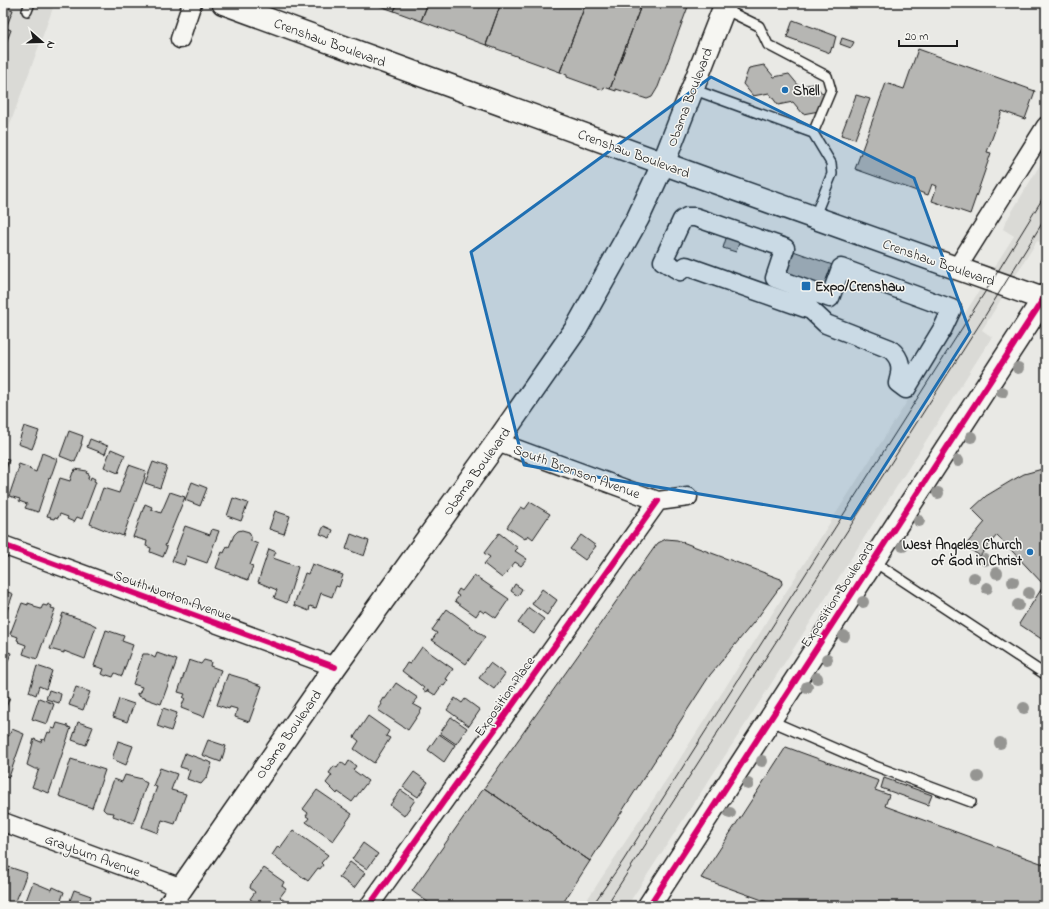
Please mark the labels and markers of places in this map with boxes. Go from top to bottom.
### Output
place label: Shell [793,81,820,102]
marker: Shell [780,85,790,95]
place label: Expo/Crenshaw [815,277,905,298]
marker: Expo/Crenshaw [800,280,812,292]
place label: West Angeles Church of God in Christ [903,535,1022,572]
marker: West Angeles Church of God in Christ [1025,547,1035,557]

